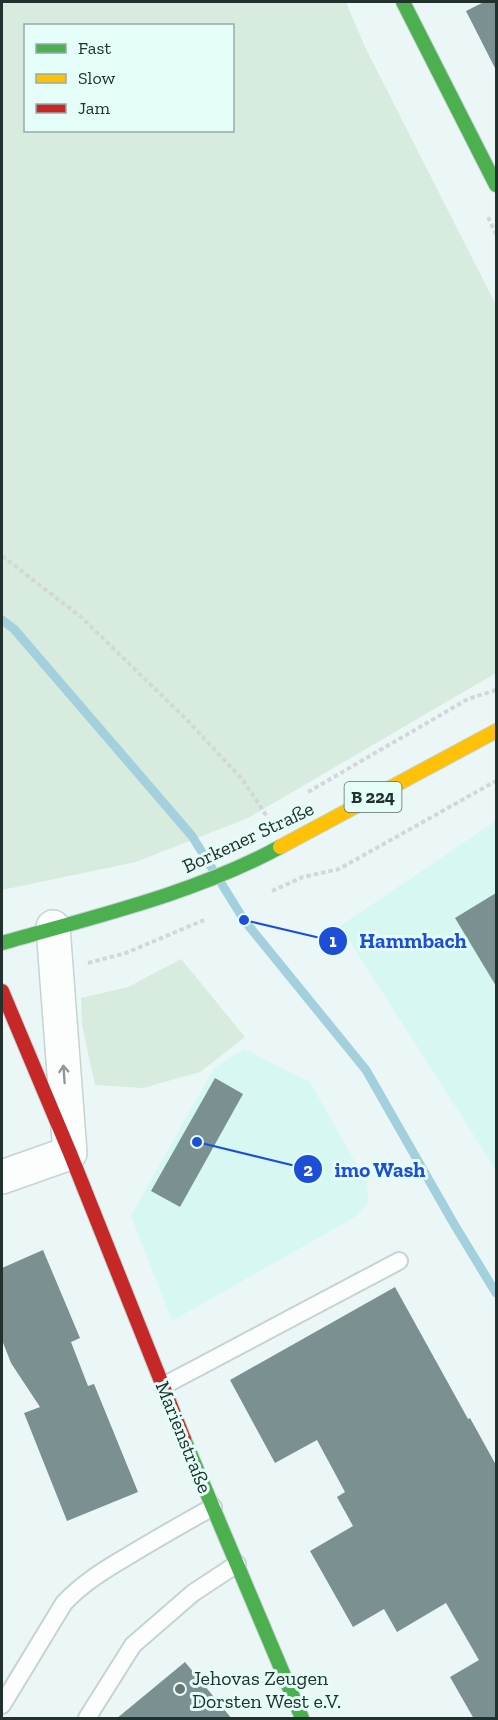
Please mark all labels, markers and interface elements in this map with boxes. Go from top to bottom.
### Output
legend [24,24,234,132]
text: Fast [78,37,111,59]
text: Slow [78,67,115,89]
text: Jam [78,97,110,119]
road number: B 224 [344,782,401,812]
street label: Borkener Straße [179,796,317,878]
callout: Hammbach [318,921,479,960]
text: Hammbach [359,928,467,953]
text: 1 [329,930,337,952]
one-way arrow [58,1064,69,1084]
callout: imo Wash [293,1150,438,1189]
text: imo Wash [335,1157,425,1182]
text: 2 [303,1159,313,1181]
street label: Marienstraße [151,1378,217,1496]
place label: Jehovas Zeugen Dorsten West e.V. [192,1666,341,1713]
marker: Jehovas Zeugen Dorsten West e.V. [173,1682,187,1696]

